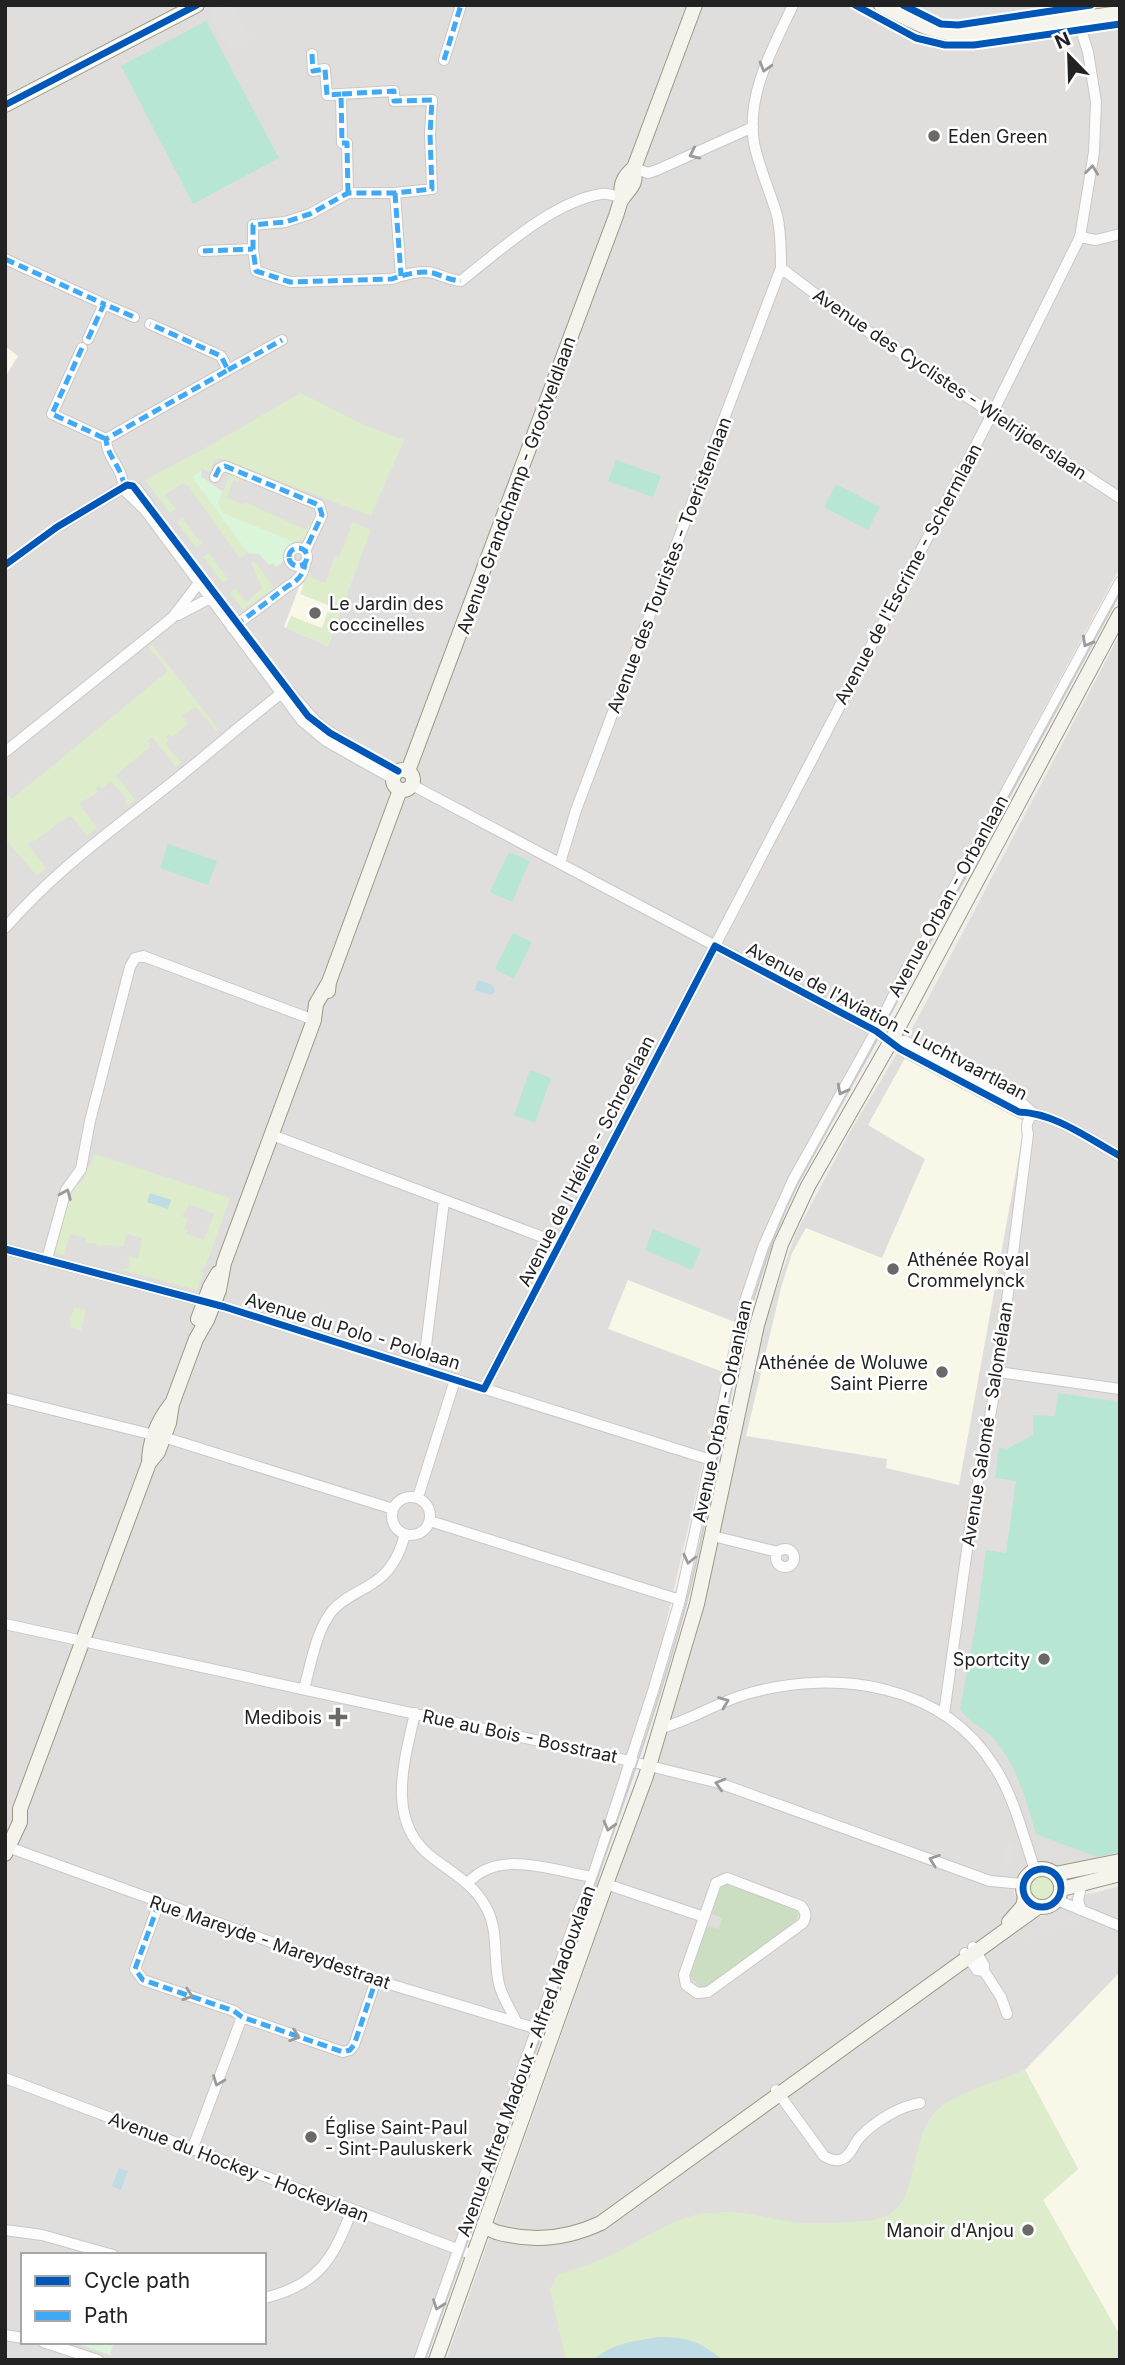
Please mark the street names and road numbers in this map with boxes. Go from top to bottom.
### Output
street label: Avenue des Cyclistes - Wielrijderslaan [809,284,1091,484]
street label: Avenue Grandchamp - Grootveldlaan [452,333,580,637]
street label: Avenue des Touristes - Toeristenlaan [603,414,735,716]
street label: Avenue de l'Escrime - Schermlaan [830,440,986,708]
street label: Avenue Orban - Orbanlaan [884,791,1012,1001]
street label: Avenue de l'Aviation - Luchtvaartlaan [743,938,1031,1104]
street label: Avenue de l'Hélice - Schroeflaan [513,1032,659,1290]
street label: Avenue du Polo - Pololaan [243,1288,463,1374]
street label: Avenue Orban - Orbanlaan [688,1298,756,1524]
street label: Avenue Salomé - Salomélaan [957,1300,1017,1548]
street label: Rue au Bois - Bosstraat [421,1705,620,1767]
street label: Avenue Alfred Madoux - Alfred Madouxlaan [452,1883,600,2239]
street label: Rue Mareyde - Mareydestraat [147,1891,393,1993]
street label: Avenue du Hockey - Hockeylaan [106,2108,372,2226]

